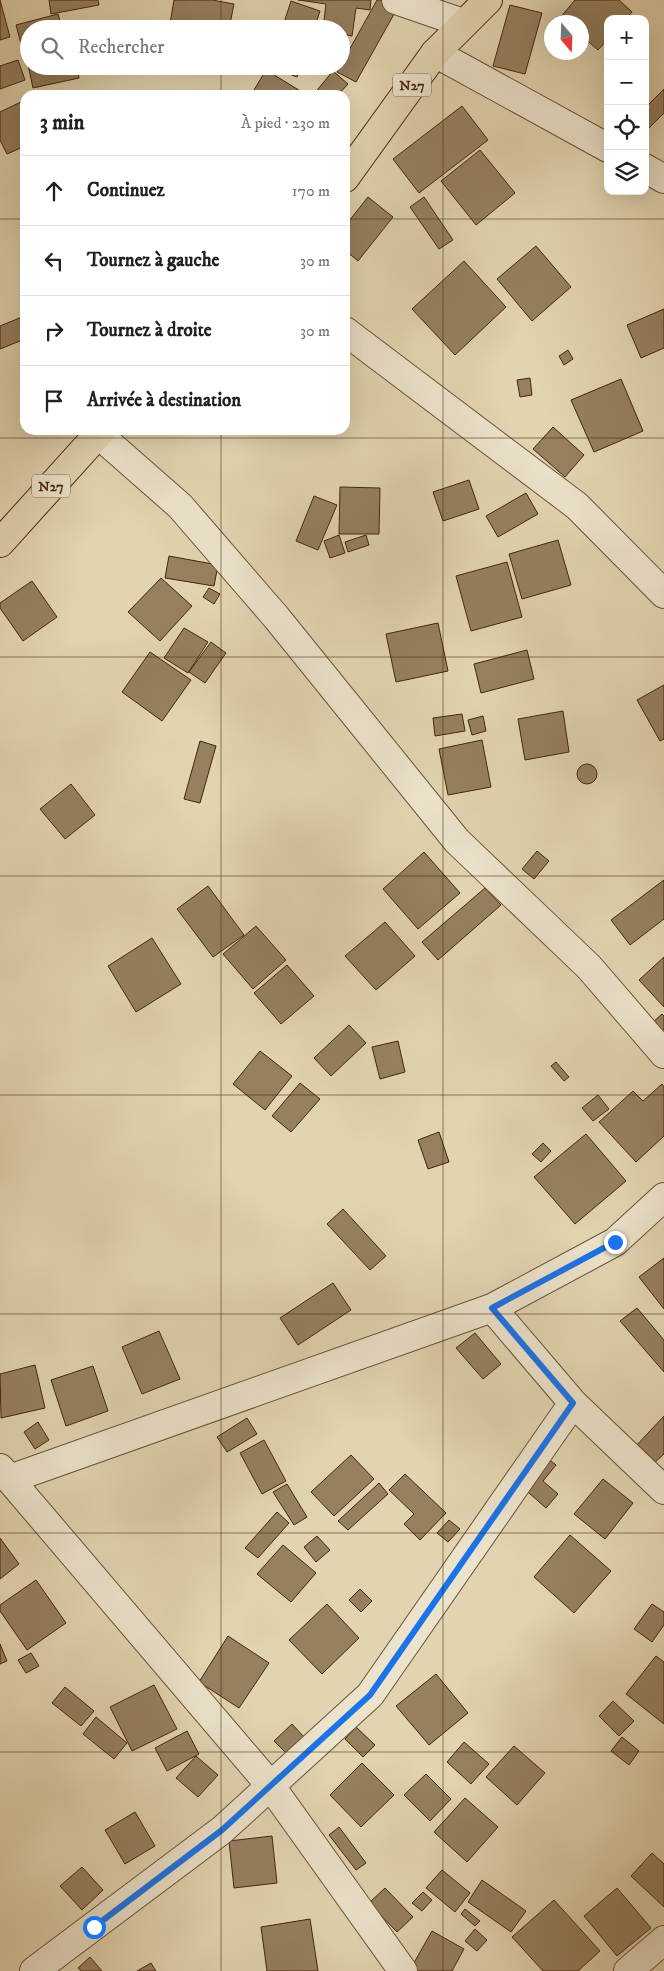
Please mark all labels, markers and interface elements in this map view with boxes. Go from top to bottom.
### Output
north arrow [544,15,589,60]
map controls [604,15,649,195]
button: + [604,15,649,60]
search box [20,20,350,75]
icon: search [38,34,66,62]
text: Rechercher [78,36,164,59]
button: − [604,60,649,105]
road number: N27 [393,74,431,96]
button: locate [604,105,649,150]
text: 3 min [40,110,85,136]
text: À pied · 230 m [241,113,330,133]
button: layers [604,150,649,195]
icon: ahead [40,177,68,205]
text: Continuez [87,179,165,202]
text: 170 m [292,181,330,201]
icon: left [40,247,68,275]
text: Tournez à gauche [87,249,219,272]
text: 30 m [300,251,330,271]
icon: right [40,317,68,345]
text: Tournez à droite [87,319,212,342]
text: 30 m [300,321,330,341]
icon: arrive [40,387,68,415]
text: Arrivée à destination [87,389,241,412]
road number: N27 [32,474,70,498]
route end [604,1231,627,1254]
route start [83,1916,106,1939]

